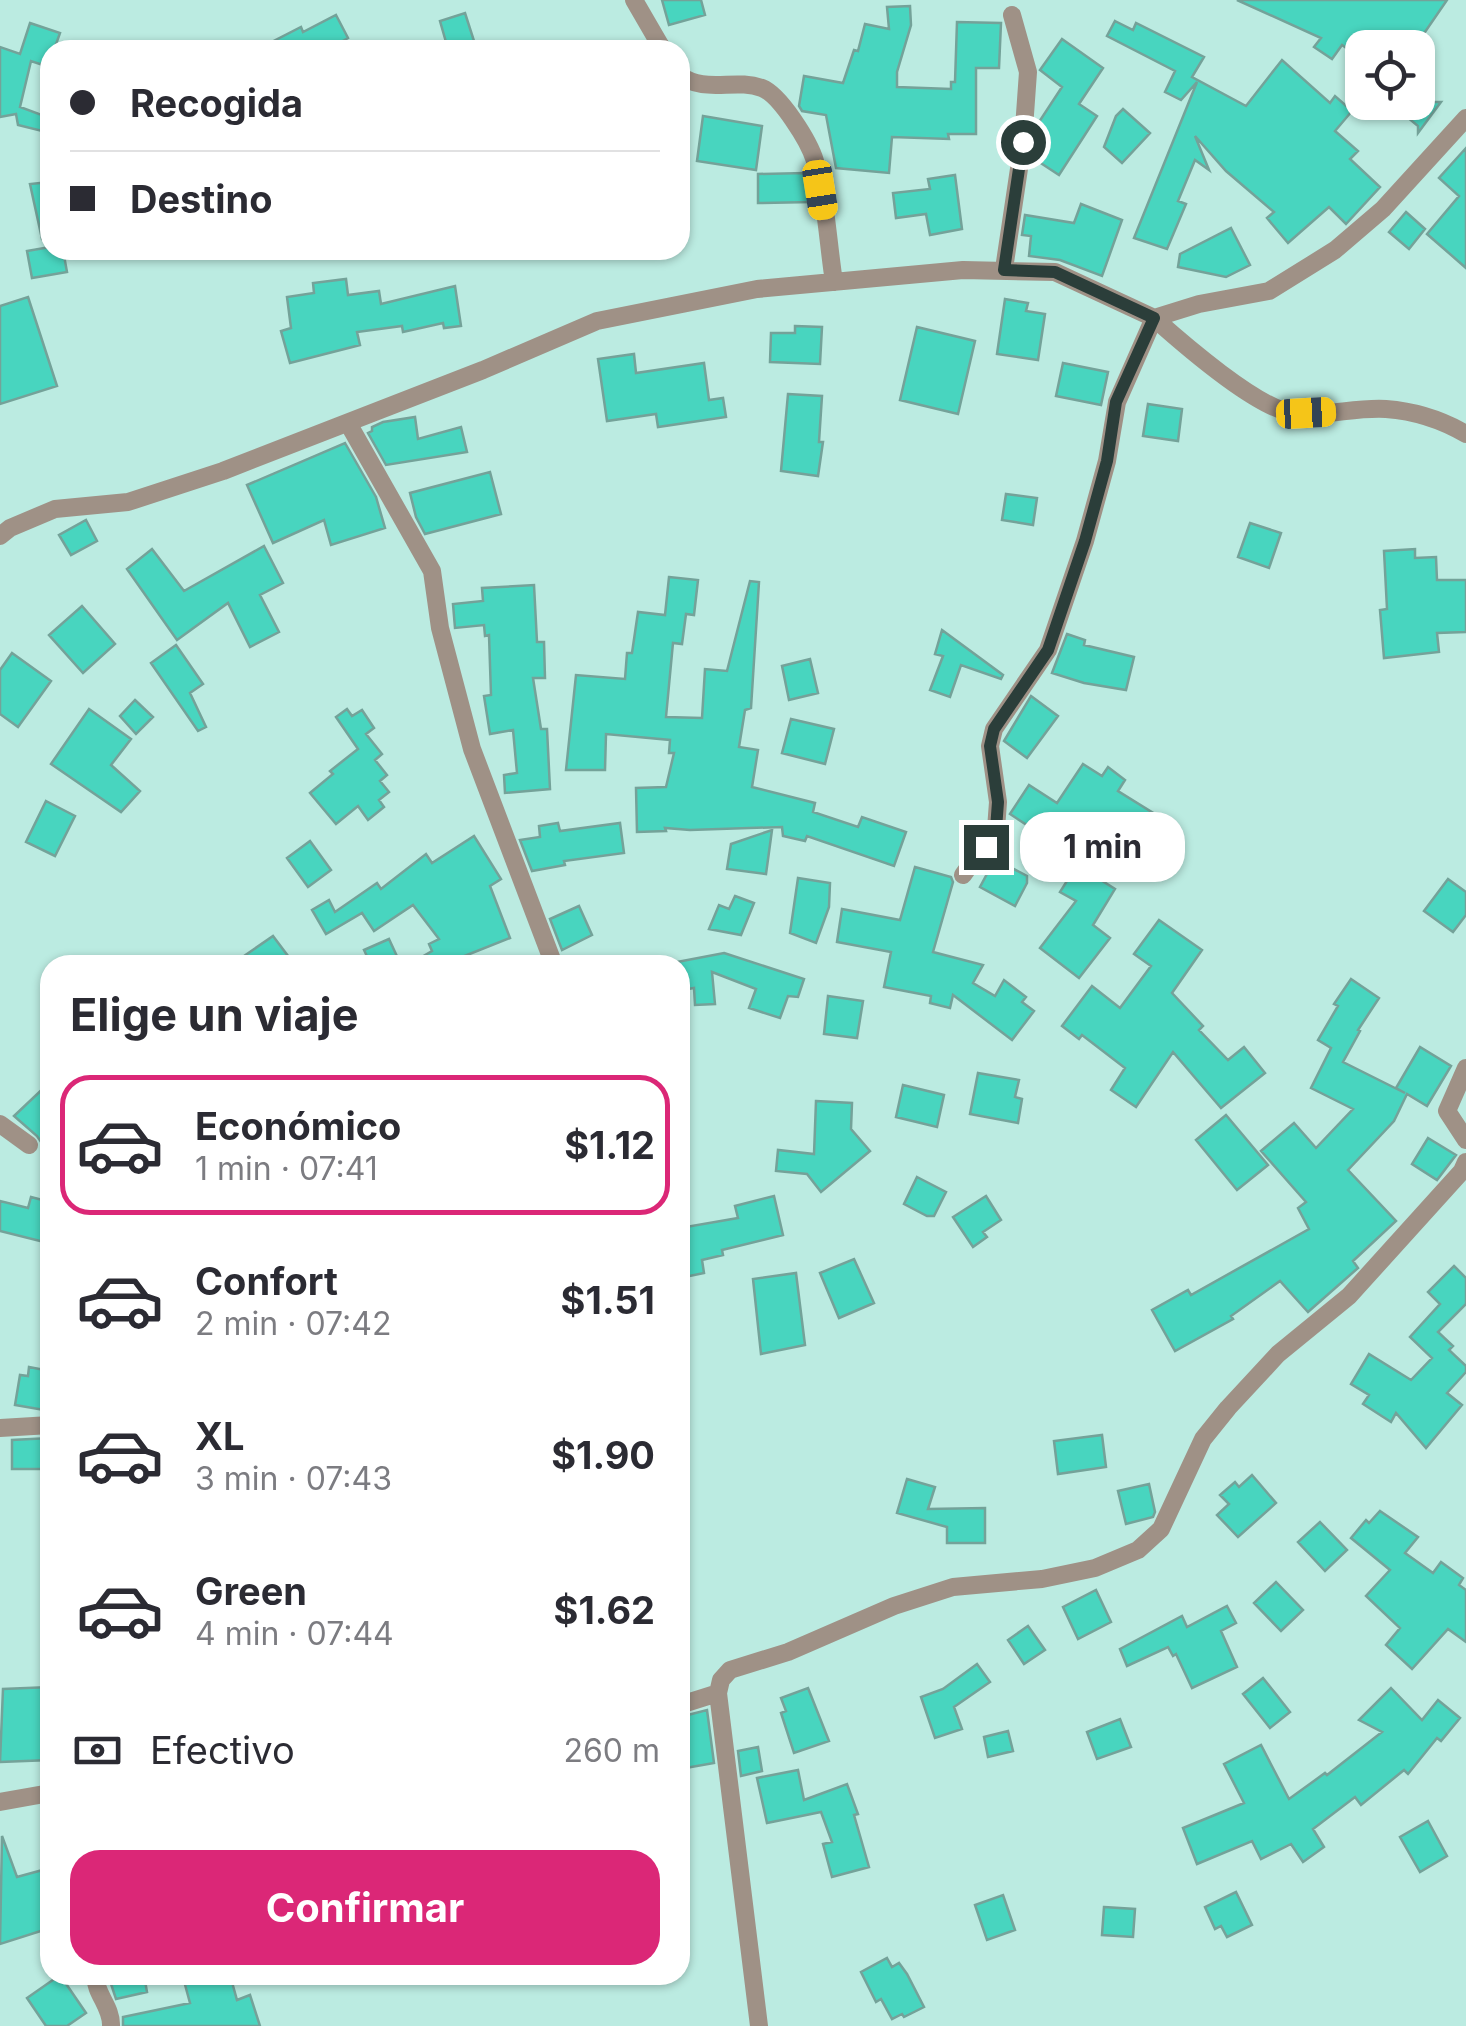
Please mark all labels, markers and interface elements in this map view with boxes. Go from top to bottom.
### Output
map controls [1345,30,1435,120]
button: locate [1345,30,1435,120]
text: Recogida [130,80,303,126]
route start [1001,120,1046,165]
car [800,158,840,222]
text: Destino [130,176,273,222]
car [1275,396,1337,430]
callout: 1 min [1021,812,1186,882]
route end [964,825,1009,870]
text: 1 min [1063,827,1142,866]
text: Elige un viaje [70,987,359,1042]
icon: car [75,1100,165,1190]
text: Económico [195,1103,401,1149]
text: $1.12 [564,1122,655,1168]
text: 1 min · 07:41 [195,1149,378,1188]
icon: car [75,1255,165,1345]
text: Confort [195,1258,338,1304]
text: $1.51 [561,1277,655,1323]
text: 2 min · 07:42 [195,1304,391,1343]
icon: car [75,1410,165,1500]
text: XL [195,1413,245,1459]
text: $1.90 [551,1432,655,1478]
text: 3 min · 07:43 [195,1459,392,1498]
icon: car [75,1565,165,1655]
text: Green [195,1568,307,1614]
text: $1.62 [554,1587,655,1633]
text: 4 min · 07:44 [195,1614,394,1653]
icon: cash [70,1723,125,1778]
text: Efectivo [150,1727,295,1773]
text: 260 m [563,1731,660,1770]
button: Confirmar [70,1850,660,1965]

